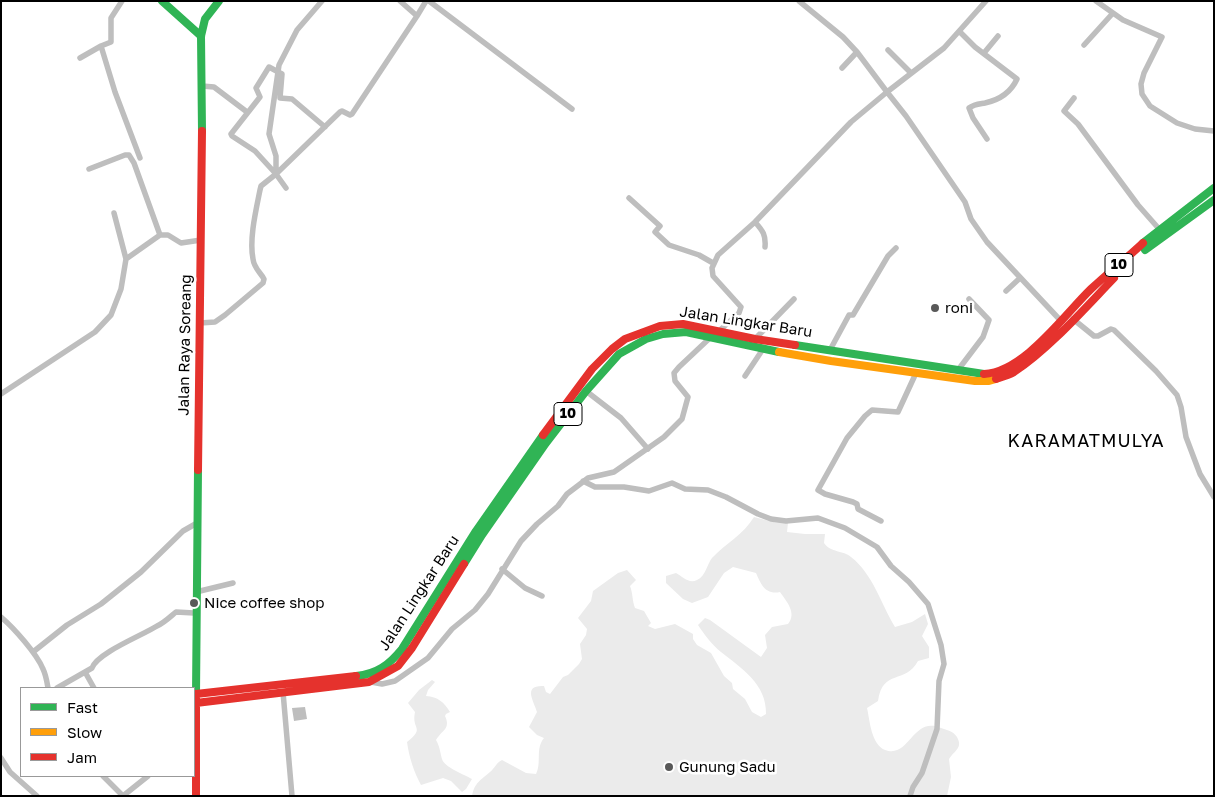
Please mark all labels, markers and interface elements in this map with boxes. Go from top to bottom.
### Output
road number: 10 [1105,254,1133,276]
street label: Jalan Raya Soreang [175,274,195,416]
place label: roni [945,299,973,317]
marker: roni [929,302,941,314]
street label: Jalan Lingkar Baru [678,303,814,341]
road number: 10 [554,402,582,426]
district label: KARAMATMULYA [1006,430,1166,452]
street label: Jalan Lingkar Baru [375,532,463,654]
place label: Nice coffee shop [204,594,325,612]
marker: Nice coffee shop [188,597,200,609]
legend [20,687,195,777]
text: Fast [67,698,98,716]
text: Slow [67,723,102,741]
text: Jam [67,748,97,766]
place label: Gunung Sadu [679,758,776,776]
marker: Gunung Sadu [663,761,675,773]

